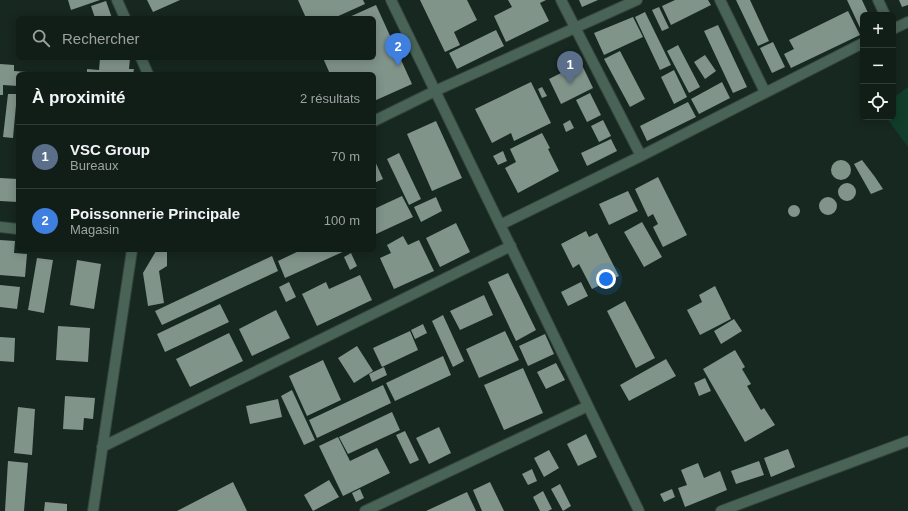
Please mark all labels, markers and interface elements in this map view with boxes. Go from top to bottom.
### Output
map controls [860,12,896,120]
button: + [860,12,896,48]
search box [16,16,376,60]
icon: search [30,27,52,49]
text: Rechercher [62,30,140,47]
pin: 2 [385,33,411,66]
button: − [860,48,896,84]
pin: 1 [557,51,583,84]
button: locate [860,84,896,120]
text: À proximité [32,88,126,107]
text: 2 résultats [300,91,360,106]
text: VSC Group [70,141,150,158]
text: 1 [41,149,49,164]
text: 70 m [331,149,360,164]
text: Bureaux [70,158,118,173]
text: Poissonnerie Principale [70,205,240,222]
text: 2 [41,213,49,228]
text: 100 m [324,213,360,228]
text: Magasin [70,222,119,237]
your location [596,269,616,289]

